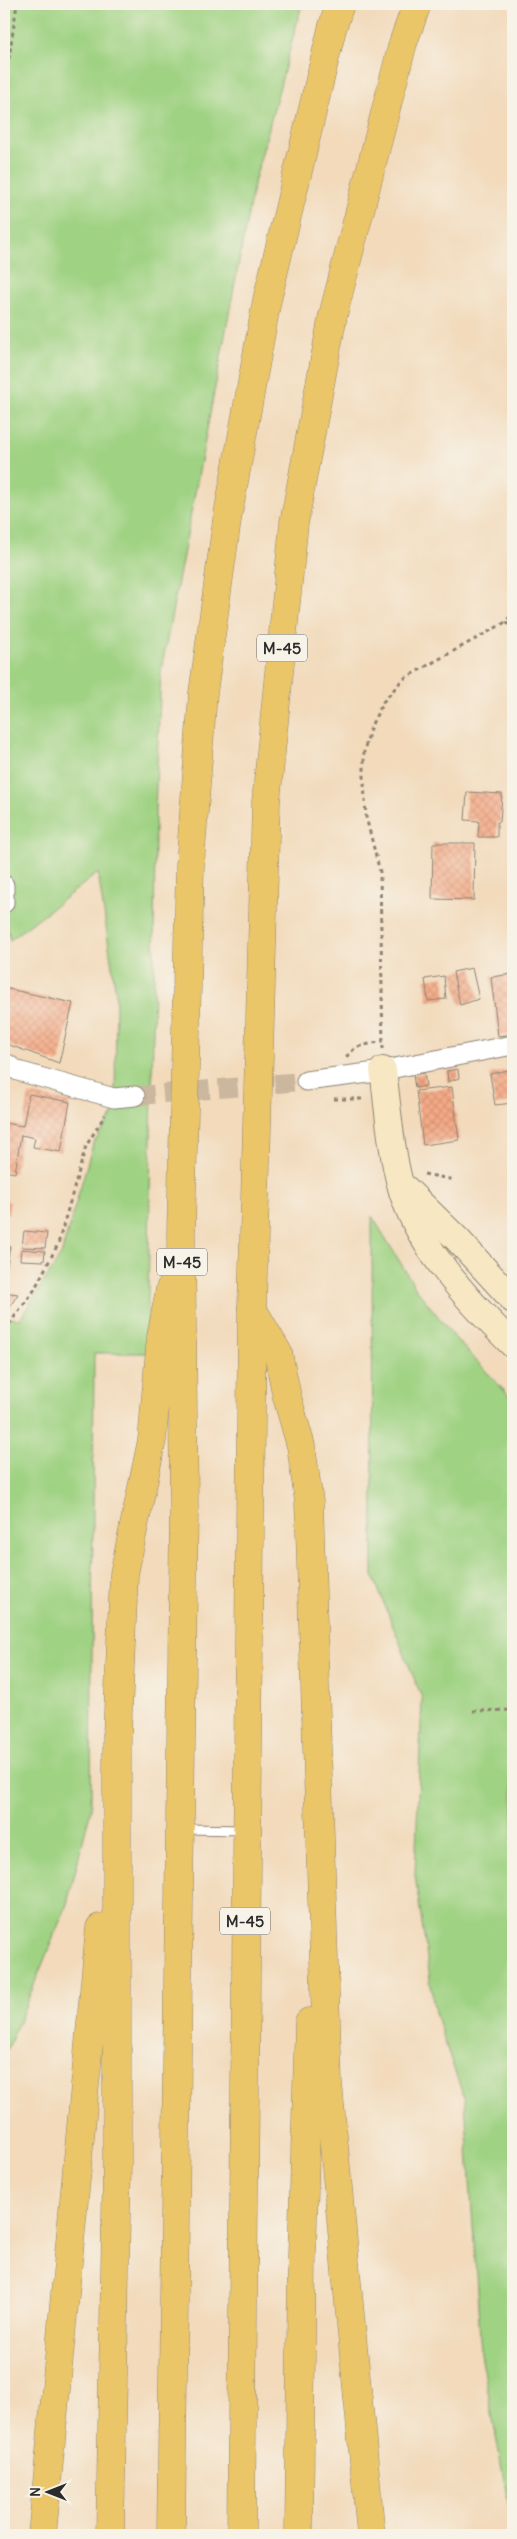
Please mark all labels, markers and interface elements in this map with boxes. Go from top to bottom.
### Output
road number: M-45 [257,634,307,661]
road number: M-45 [157,1248,207,1276]
road number: M-45 [220,1908,270,1934]
north arrow [22,2466,72,2516]
text: N [26,2487,44,2497]

